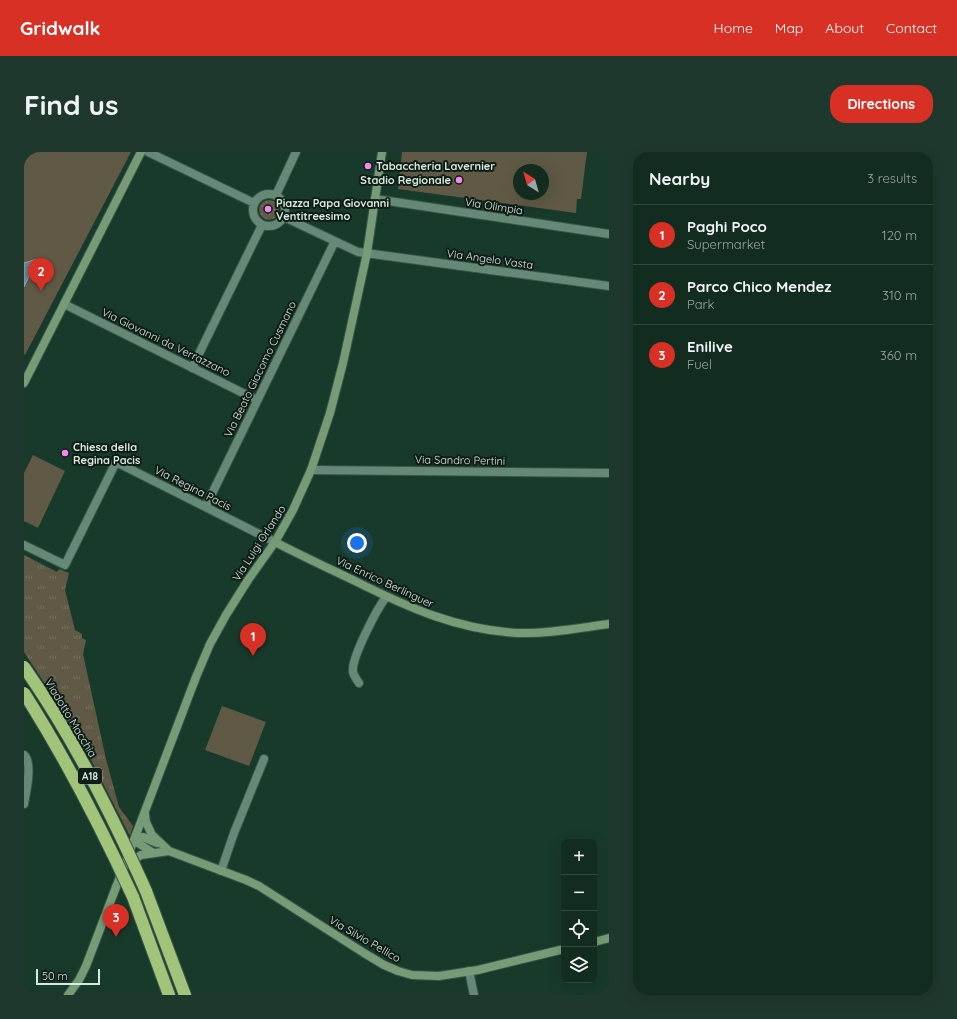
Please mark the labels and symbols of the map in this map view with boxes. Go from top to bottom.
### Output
place label: Tabaccheria Lavernier [376,159,495,173]
marker: Tabaccheria Lavernier [363,161,373,171]
north arrow [513,164,549,200]
place label: Stadio Regionale [360,173,452,187]
marker: Stadio Regionale [454,175,464,185]
street label: Via Olimpia [464,195,524,217]
place label: Piazza Papa Giovanni Ventitreesimo [276,196,389,223]
marker: Piazza Papa Giovanni Ventitreesimo [263,204,273,214]
street label: Via Angelo Vasta [446,246,534,272]
pin: 2 [28,258,54,291]
street label: Via Beato Giacomo Cusmano [221,298,299,439]
street label: Via Giovanni da Verrazzano [99,305,233,379]
place label: Chiesa della Regina Pacis [73,440,140,467]
marker: Chiesa della Regina Pacis [60,448,70,458]
street label: Via Sandro Pertini [415,452,505,468]
street label: Via Regina Pacis [152,463,234,513]
street label: Via Luigi Orlando [229,502,289,584]
your location [347,533,367,553]
street label: Via Enrico Berlinguer [334,553,437,611]
pin: 1 [240,623,266,656]
street label: Viadotto Macchia [42,676,100,760]
road number: A18 [78,768,102,784]
pin: 3 [103,904,129,937]
street label: Via Silvio Pellico [327,913,404,965]
scale bar [36,967,100,986]

